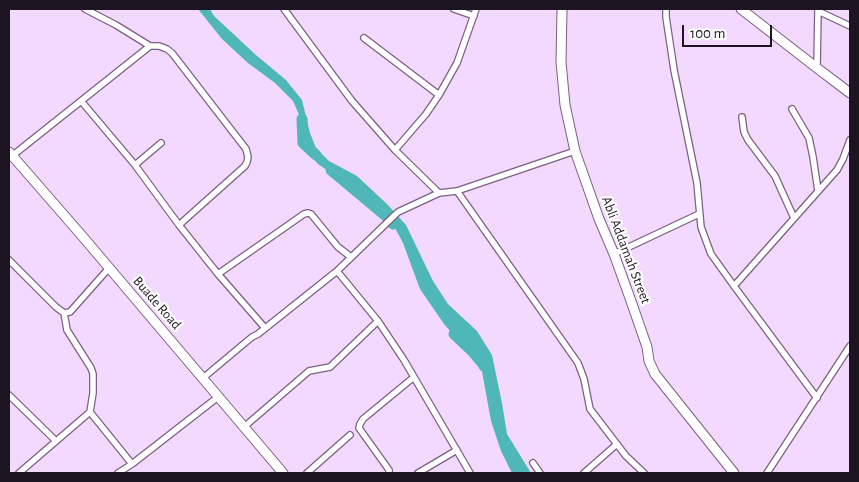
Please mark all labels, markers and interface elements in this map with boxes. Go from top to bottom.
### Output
scale bar [684,15,774,47]
text: 100 m [690,26,725,41]
street label: Abli Addamah Street [598,194,654,306]
street label: Buade Road [129,273,185,333]

